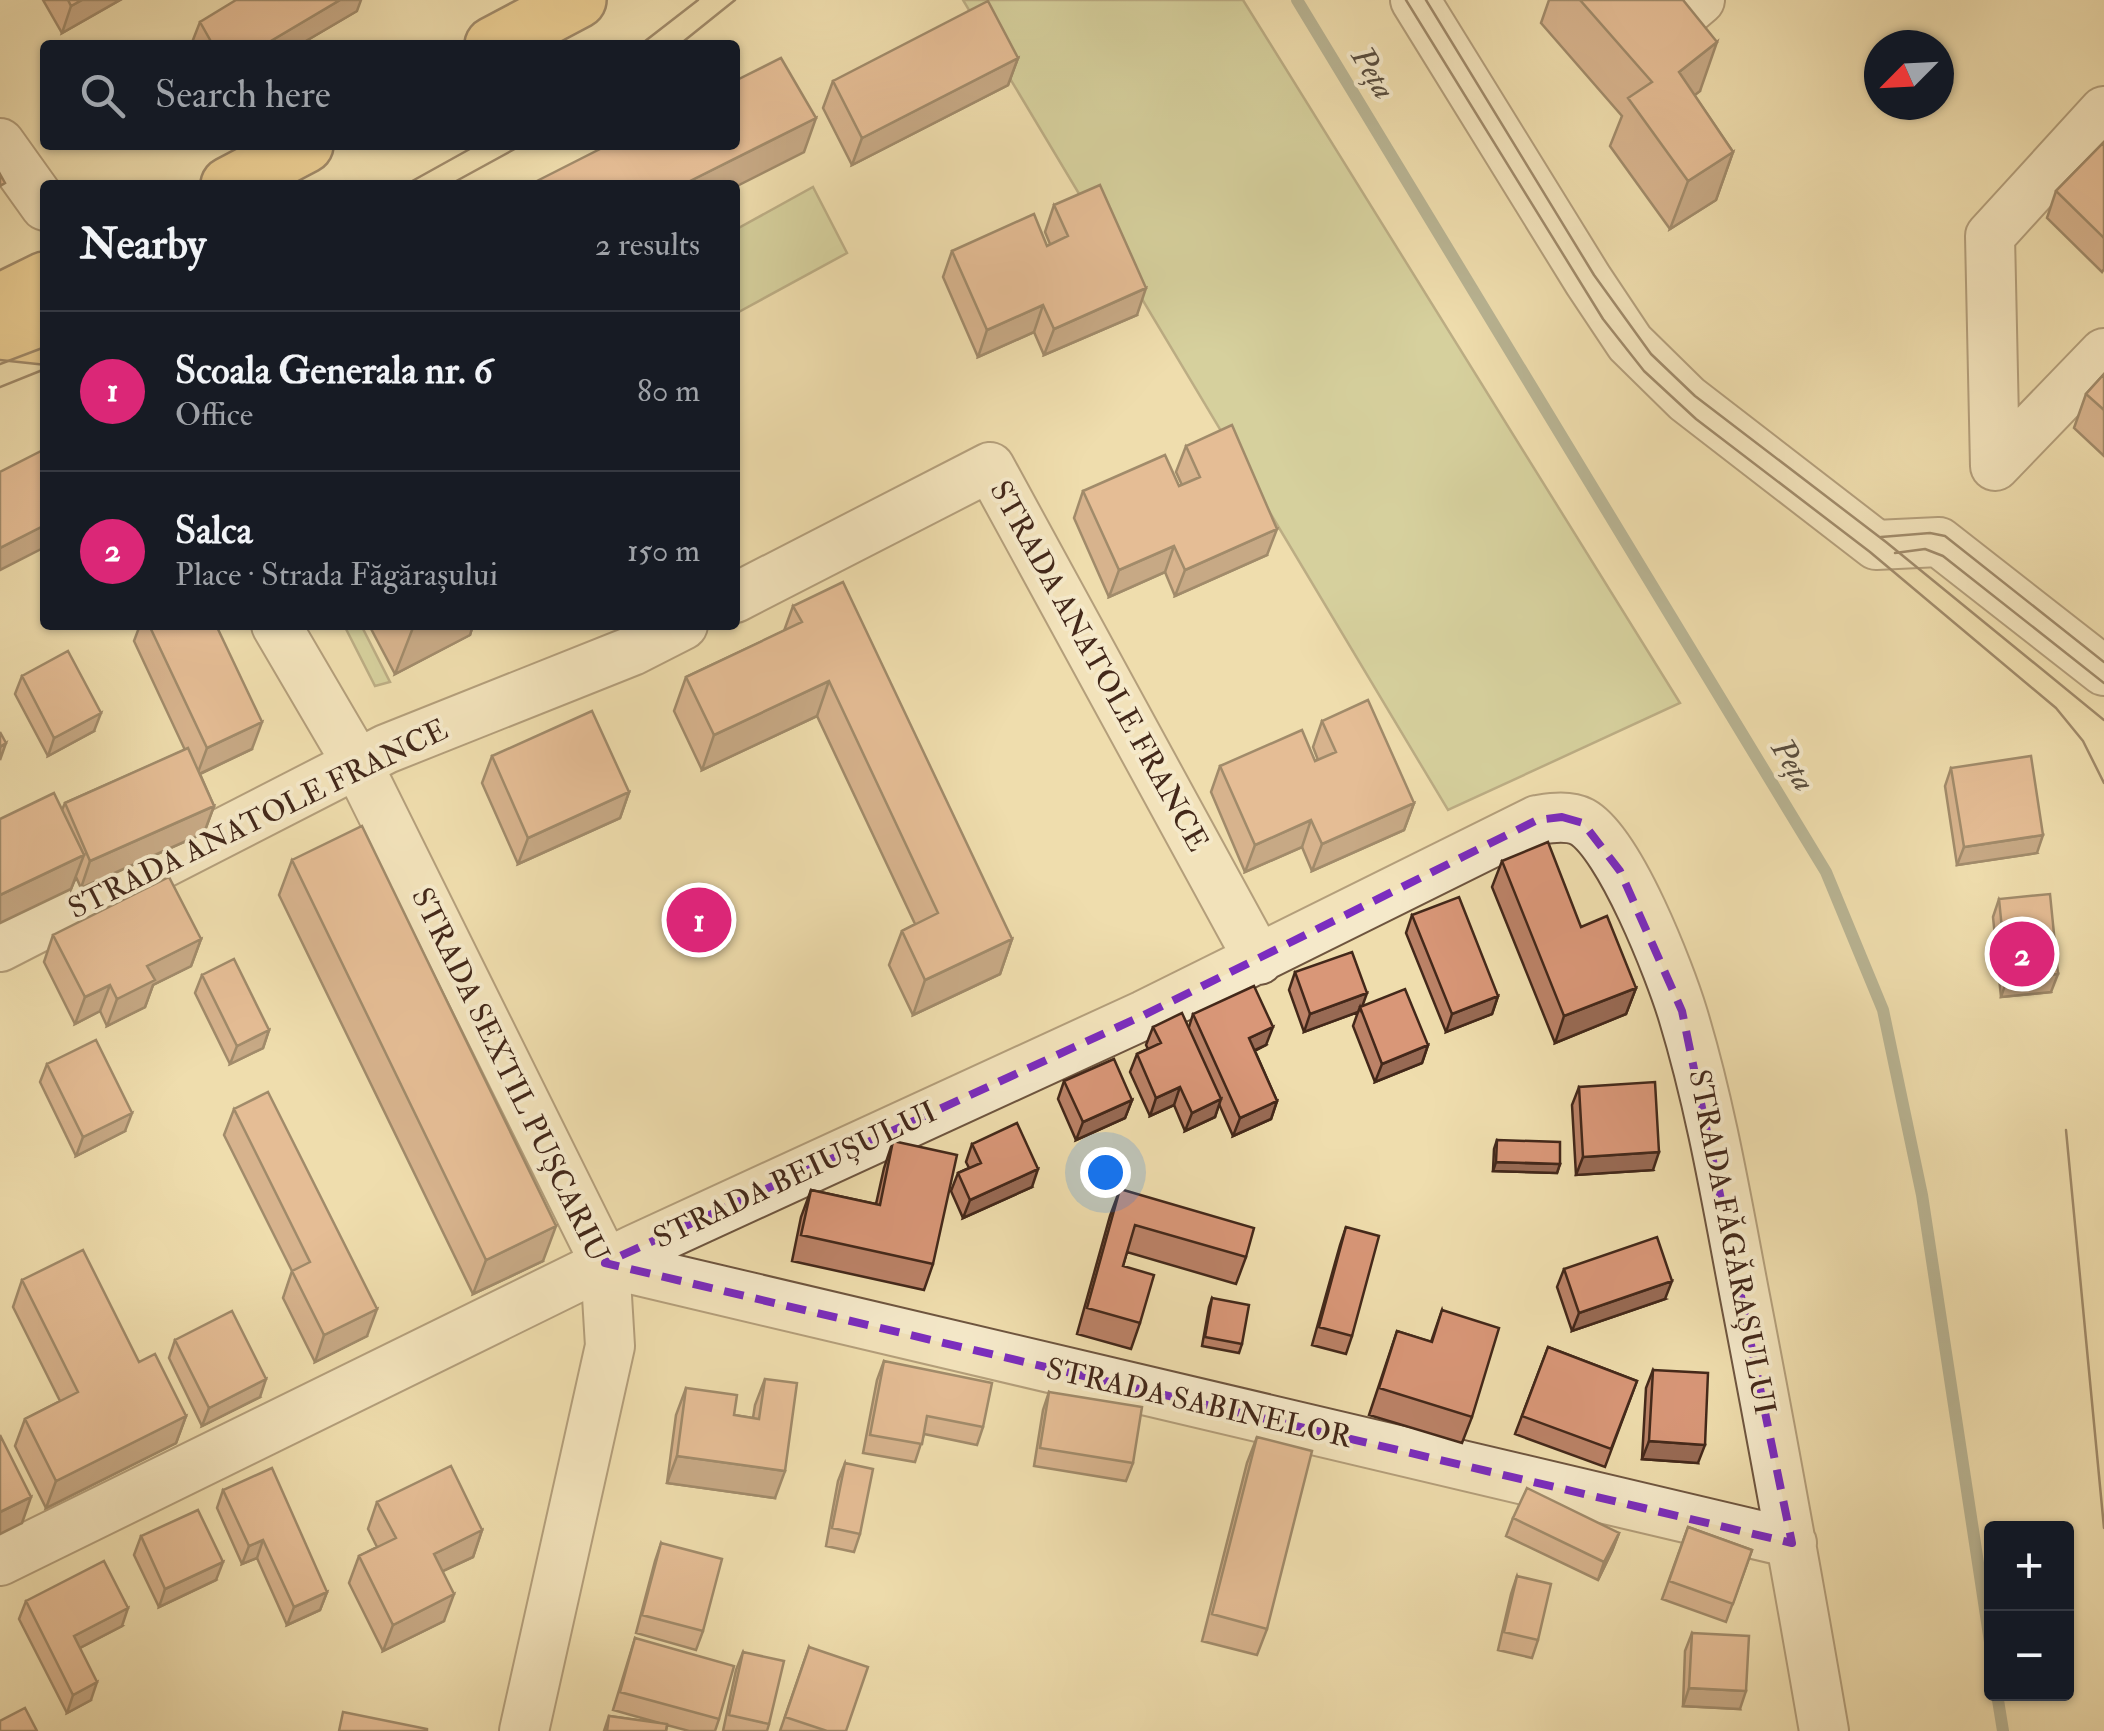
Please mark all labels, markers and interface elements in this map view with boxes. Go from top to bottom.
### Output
north arrow [1864,30,1954,120]
water label: Peța [1341,39,1404,107]
search box [40,40,740,150]
icon: search [75,68,130,123]
text: Search here [155,71,331,119]
text: Nearby [80,219,206,271]
text: 2 results [595,225,700,265]
text: Scoala Generala nr. 6 [175,347,493,395]
text: 1 [107,371,118,411]
text: 80 m [637,371,700,411]
text: Office [175,395,253,435]
street label: STRADA ANATOLE FRANCE [982,474,1216,858]
text: Salca [175,507,252,555]
text: 2 [104,531,121,571]
text: 150 m [627,531,700,571]
text: Place · Strada Făgărașului [175,555,498,595]
street label: STRADA ANATOLE FRANCE [62,711,454,927]
water label: Peța [1761,731,1824,799]
street label: STRADA SEXTIL PUȘCARIU [403,882,617,1268]
pin: 1 [666,882,732,958]
pin: 2 [1990,916,2054,992]
street label: STRADA FĂGĂRAȘULUI [1680,1066,1784,1418]
street label: STRADA BEIUȘULUI [648,1093,942,1257]
your location [1080,1147,1131,1198]
street label: STRADA SABINELOR [1043,1350,1357,1456]
map controls [1984,1521,2074,1701]
button: + [1984,1521,2074,1611]
button: − [1984,1611,2074,1701]

